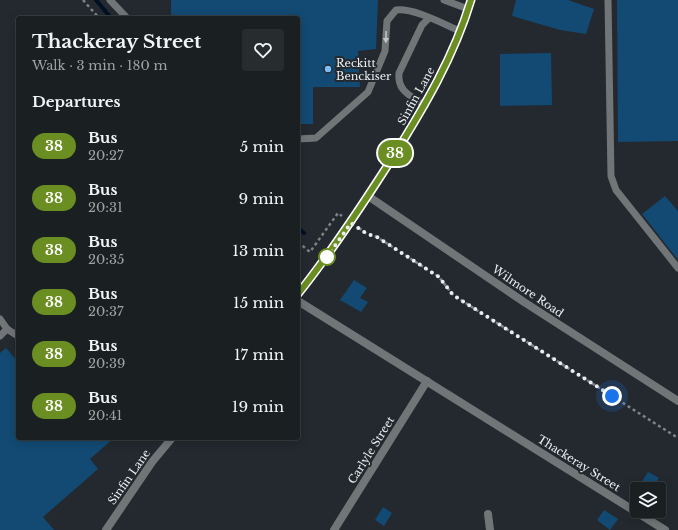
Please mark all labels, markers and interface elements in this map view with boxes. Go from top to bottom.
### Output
button: heart [242,29,284,71]
text: Thackeray Street [32,30,201,53]
one-way arrow [383,31,389,44]
place label: Reckitt Benckiser [336,56,392,83]
text: Walk · 3 min · 180 m [32,57,167,74]
marker: Reckitt Benckiser [323,64,333,74]
street label: Sinfin Lane [394,64,438,128]
text: Departures [32,92,121,111]
text: Bus [88,128,118,147]
text: 38 [45,137,63,155]
text: 5 min [240,137,284,156]
line badge: 38 [377,140,413,166]
text: 38 [386,144,404,162]
text: 20:27 [88,147,124,164]
text: Bus [88,180,118,199]
text: 38 [45,189,63,207]
text: 9 min [239,189,284,208]
text: 20:31 [88,199,123,216]
text: Bus [88,232,118,251]
text: 38 [45,241,63,259]
text: 13 min [232,241,284,260]
unlabelled marker [318,248,336,266]
text: 20:35 [88,251,124,268]
street label: Wilmore Road [489,261,567,320]
text: Bus [88,284,118,303]
text: 38 [45,293,63,311]
text: 15 min [233,293,284,312]
text: 20:37 [88,303,124,320]
text: Bus [88,336,118,355]
text: 38 [45,345,63,363]
text: 17 min [234,345,284,364]
text: 20:39 [88,355,125,372]
your location [602,386,622,406]
text: Bus [88,388,118,407]
text: 38 [45,397,63,415]
text: 19 min [232,397,284,416]
text: 20:41 [88,407,122,424]
street label: Carlyle Street [345,413,398,486]
street label: Thackeray Street [535,432,624,495]
street label: Sinfin Lane [105,447,153,507]
map controls [630,482,666,518]
button: layers [630,482,666,518]

